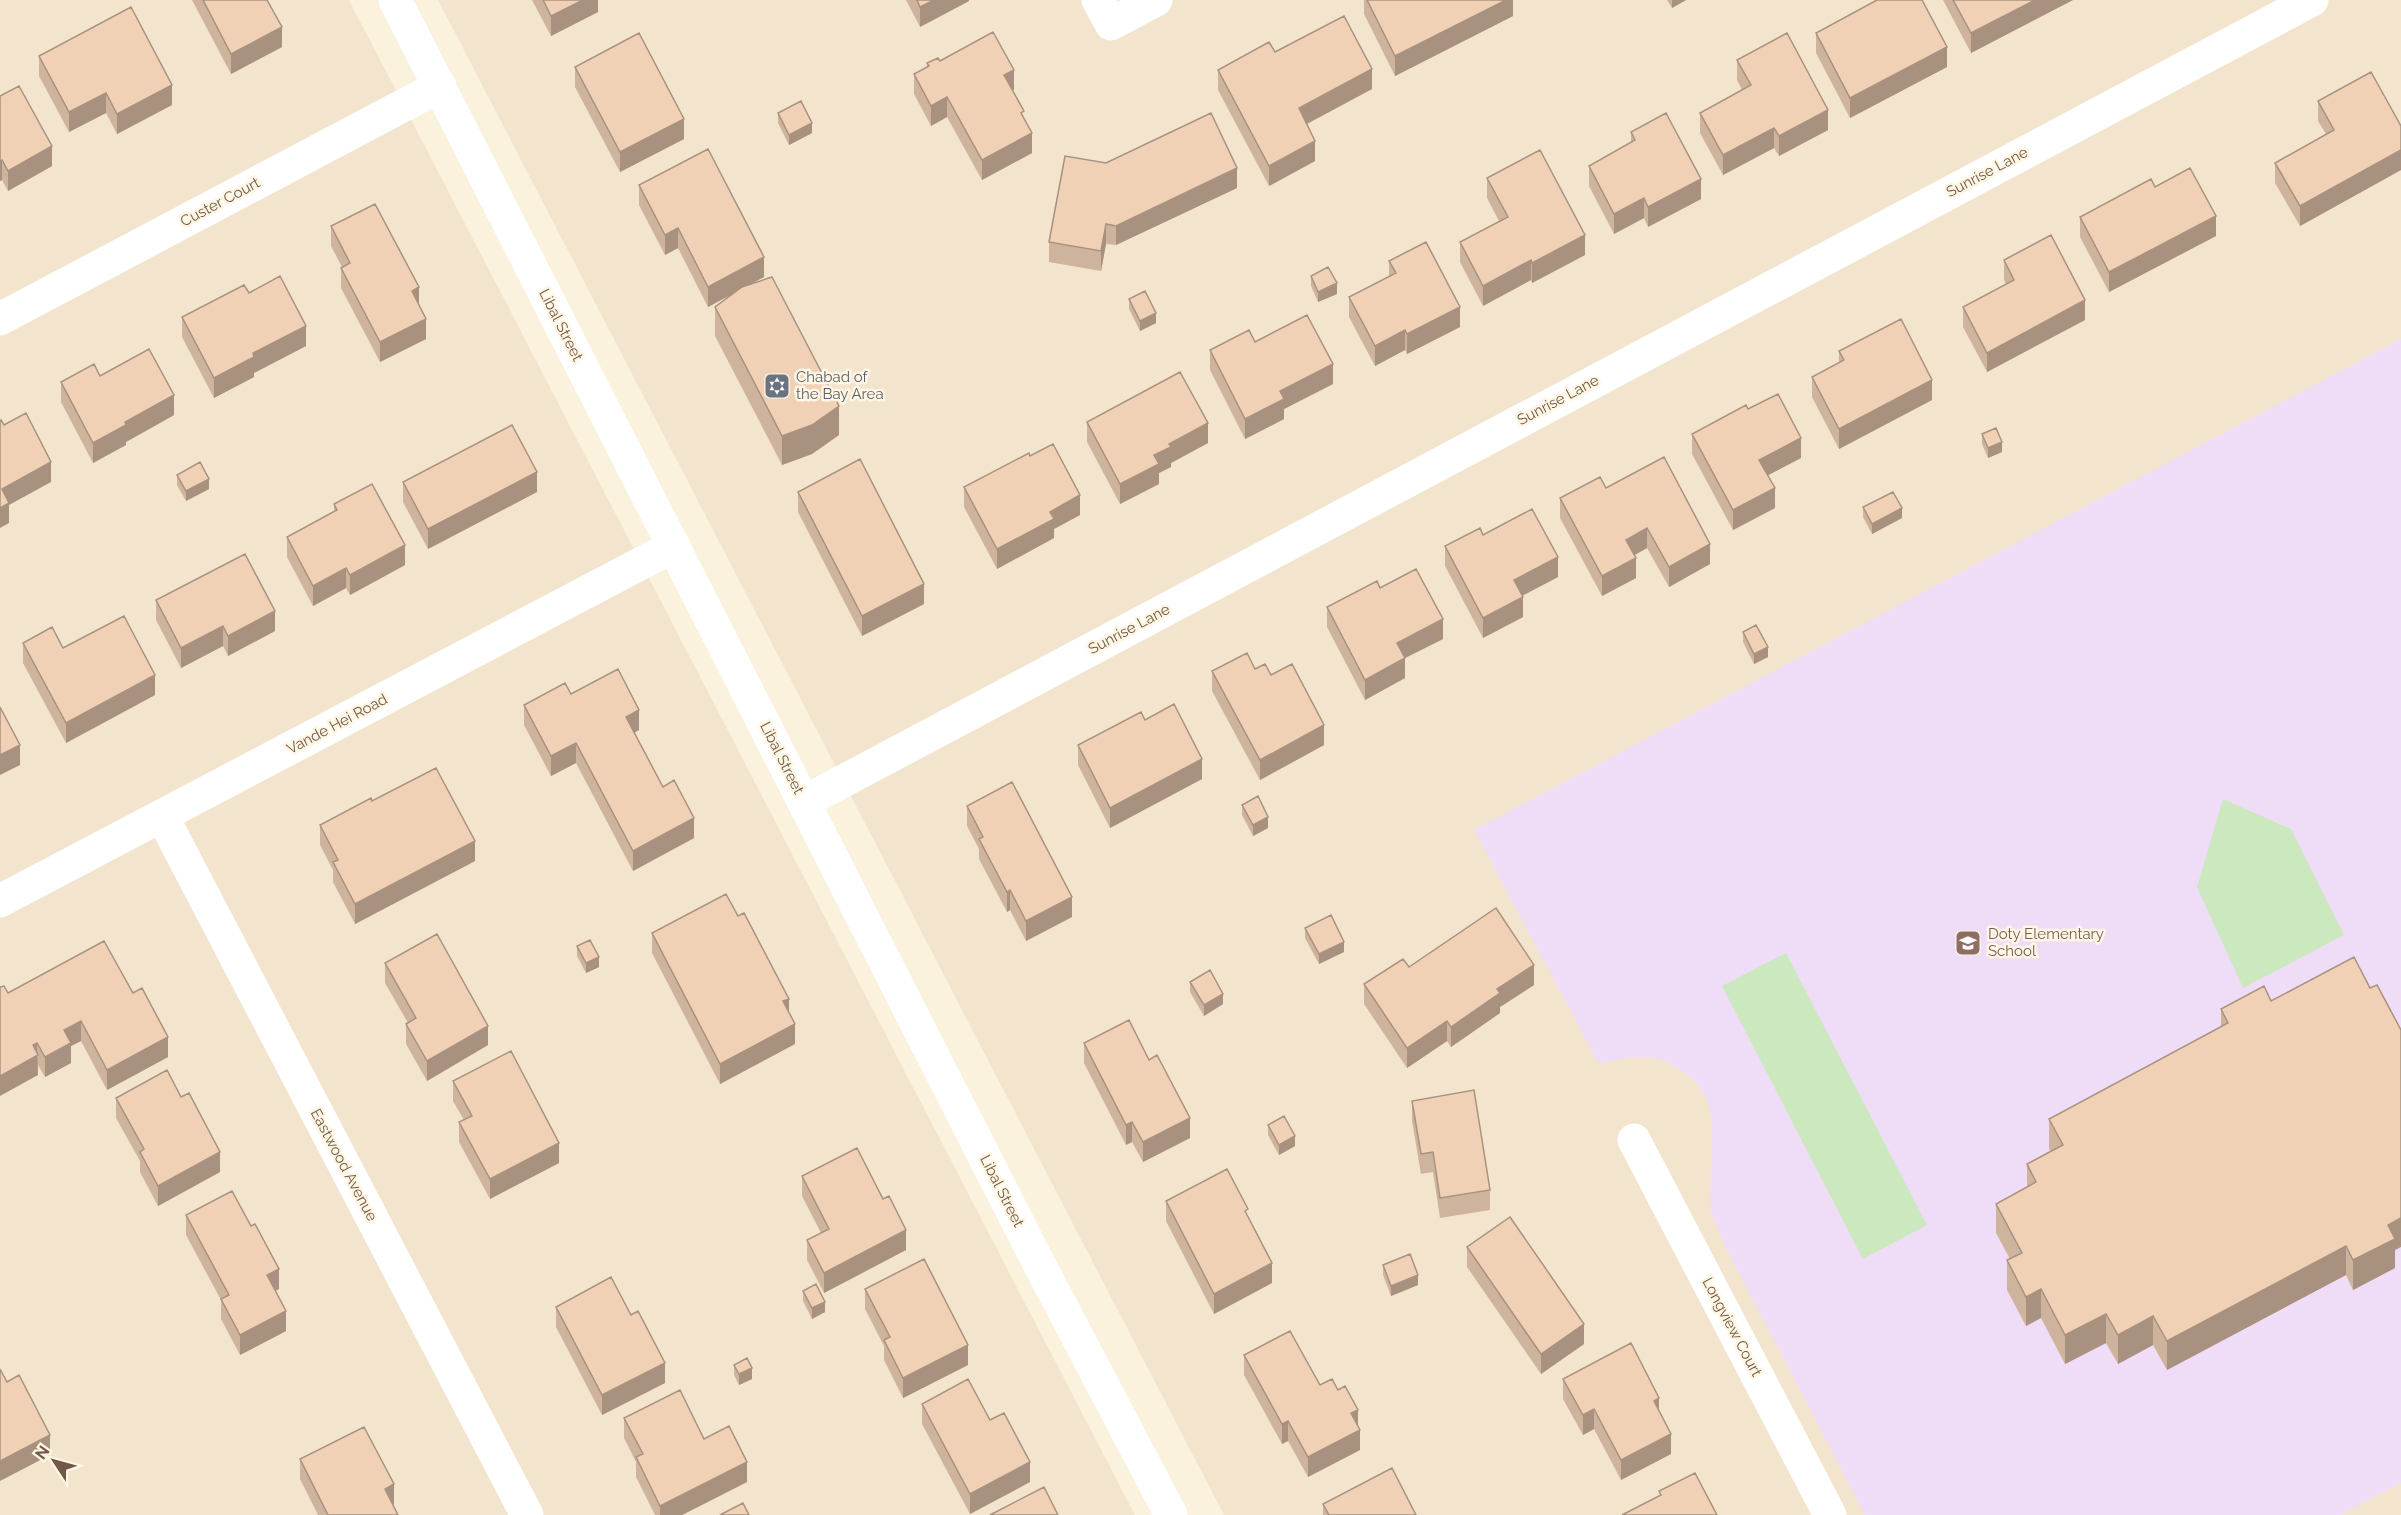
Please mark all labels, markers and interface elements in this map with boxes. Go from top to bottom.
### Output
street label: Sunrise Lane [1943,143,2031,201]
street label: Custer Court [177,174,263,230]
street label: Libal Street [535,286,587,364]
place label: Chabad of the Bay Area [796,368,884,403]
synagogue icon: Chabad of the Bay Area [762,371,792,401]
street label: Sunrise Lane [1514,371,1602,429]
street label: Sunrise Lane [1085,600,1173,658]
street label: Vande Hei Road [284,690,390,758]
street label: Libal Street [756,719,808,797]
place label: Doty Elementary School [1988,925,2104,960]
school or university icon: Doty Elementary School [1953,928,1983,958]
street label: Eastwood Avenue [307,1106,381,1224]
street label: Libal Street [976,1152,1028,1230]
street label: Longview Court [1698,1274,1766,1380]
north arrow [24,1431,84,1491]
text: N [31,1442,54,1463]

